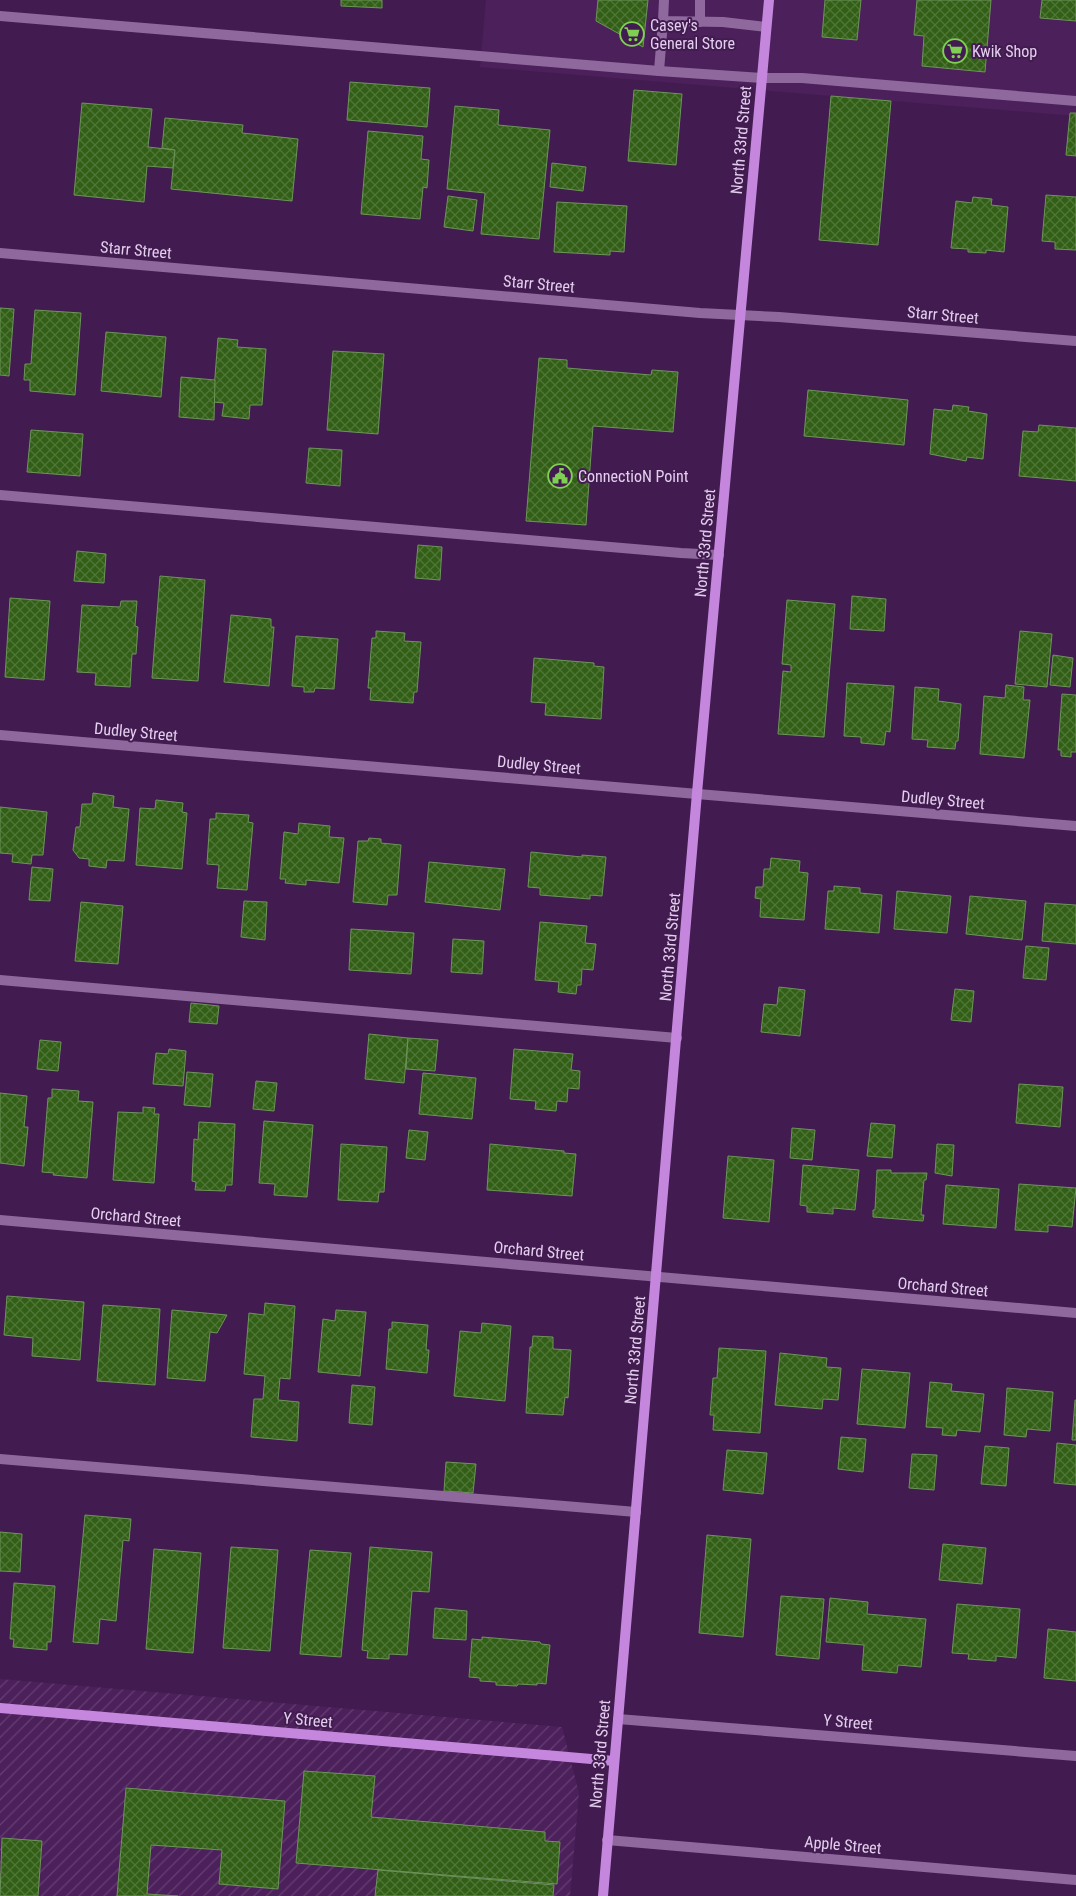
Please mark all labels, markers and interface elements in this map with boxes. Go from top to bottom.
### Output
place label: Casey's General Store [650,16,735,53]
supermarket icon: Casey's General Store [619,21,645,47]
supermarket icon: Kwik Shop [942,38,968,64]
place label: Kwik Shop [972,42,1037,61]
street label: North 33rd Street [727,85,755,195]
street label: Starr Street [100,237,173,263]
street label: Starr Street [503,271,576,297]
street label: Starr Street [907,302,980,328]
public building icon: ConnectioN Point [547,463,573,489]
place label: ConnectioN Point [578,467,689,486]
street label: North 33rd Street [691,488,719,598]
street label: Dudley Street [93,719,179,745]
street label: Dudley Street [496,752,582,778]
street label: Dudley Street [900,787,986,813]
street label: North 33rd Street [656,892,684,1002]
street label: Orchard Street [90,1204,182,1230]
street label: Orchard Street [493,1238,585,1264]
street label: Orchard Street [897,1274,989,1300]
street label: North 33rd Street [621,1295,649,1405]
street label: North 33rd Street [586,1699,614,1809]
street label: Y Street [282,1708,334,1732]
street label: Y Street [822,1710,874,1734]
street label: Apple Street [804,1832,883,1858]

